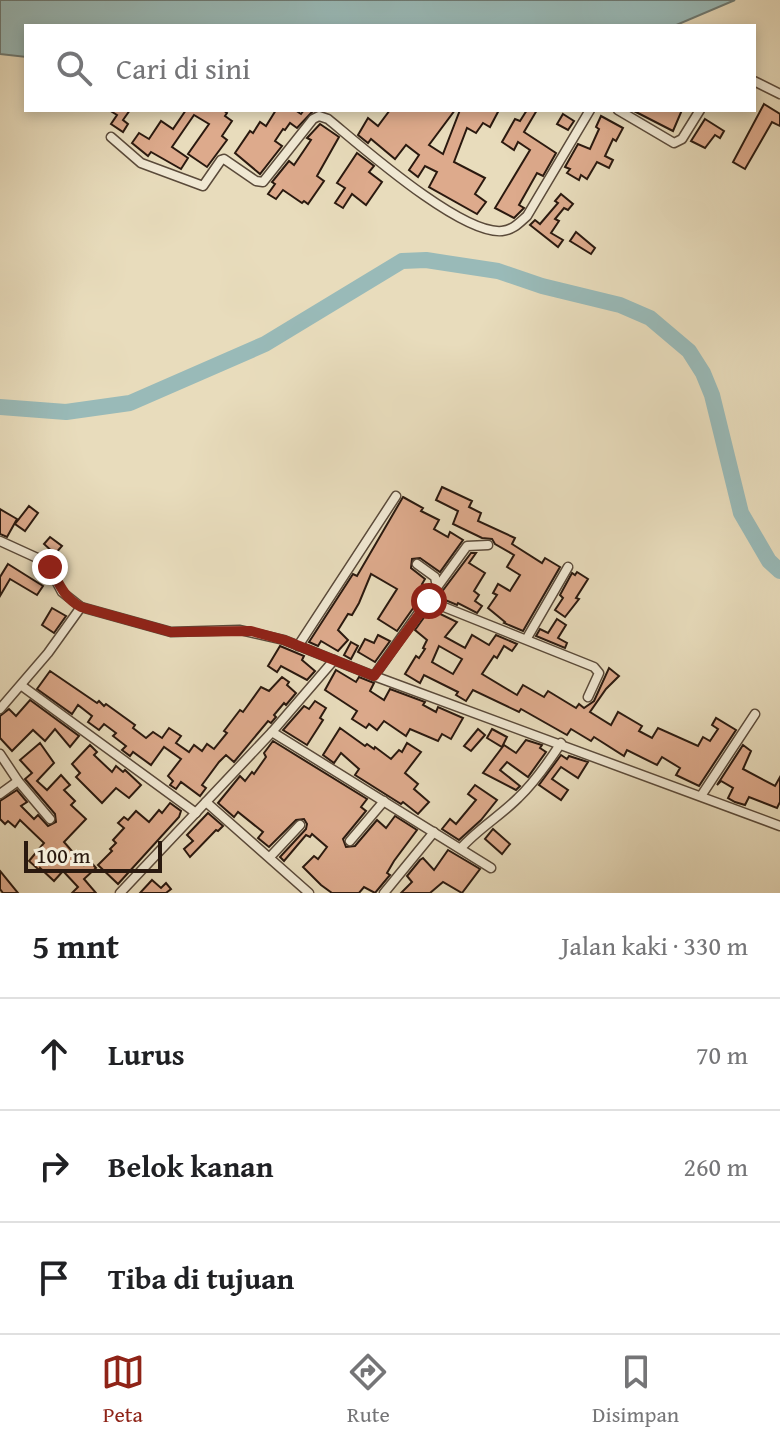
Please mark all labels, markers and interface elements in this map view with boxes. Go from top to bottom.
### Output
search box [24,24,756,112]
icon: search [52,46,96,90]
text: Cari di sini [116,46,251,90]
route end [32,549,68,585]
route start [411,583,447,619]
scale bar [24,837,162,873]
text: 100 m [36,839,91,871]
text: 5 mnt [32,921,119,970]
text: Jalan kaki · 330 m [561,926,748,965]
icon: ahead [32,1032,76,1076]
text: Lurus [108,1032,185,1076]
text: 70 m [696,1035,748,1074]
icon: right [32,1144,76,1188]
text: Belok kanan [108,1144,273,1188]
text: 260 m [683,1147,748,1186]
icon: arrive [32,1256,76,1300]
text: Tiba di tujuan [108,1256,294,1300]
tab: Peta [101,1350,145,1430]
tab: Rute [346,1350,390,1430]
tab: Disimpan [592,1350,679,1430]

